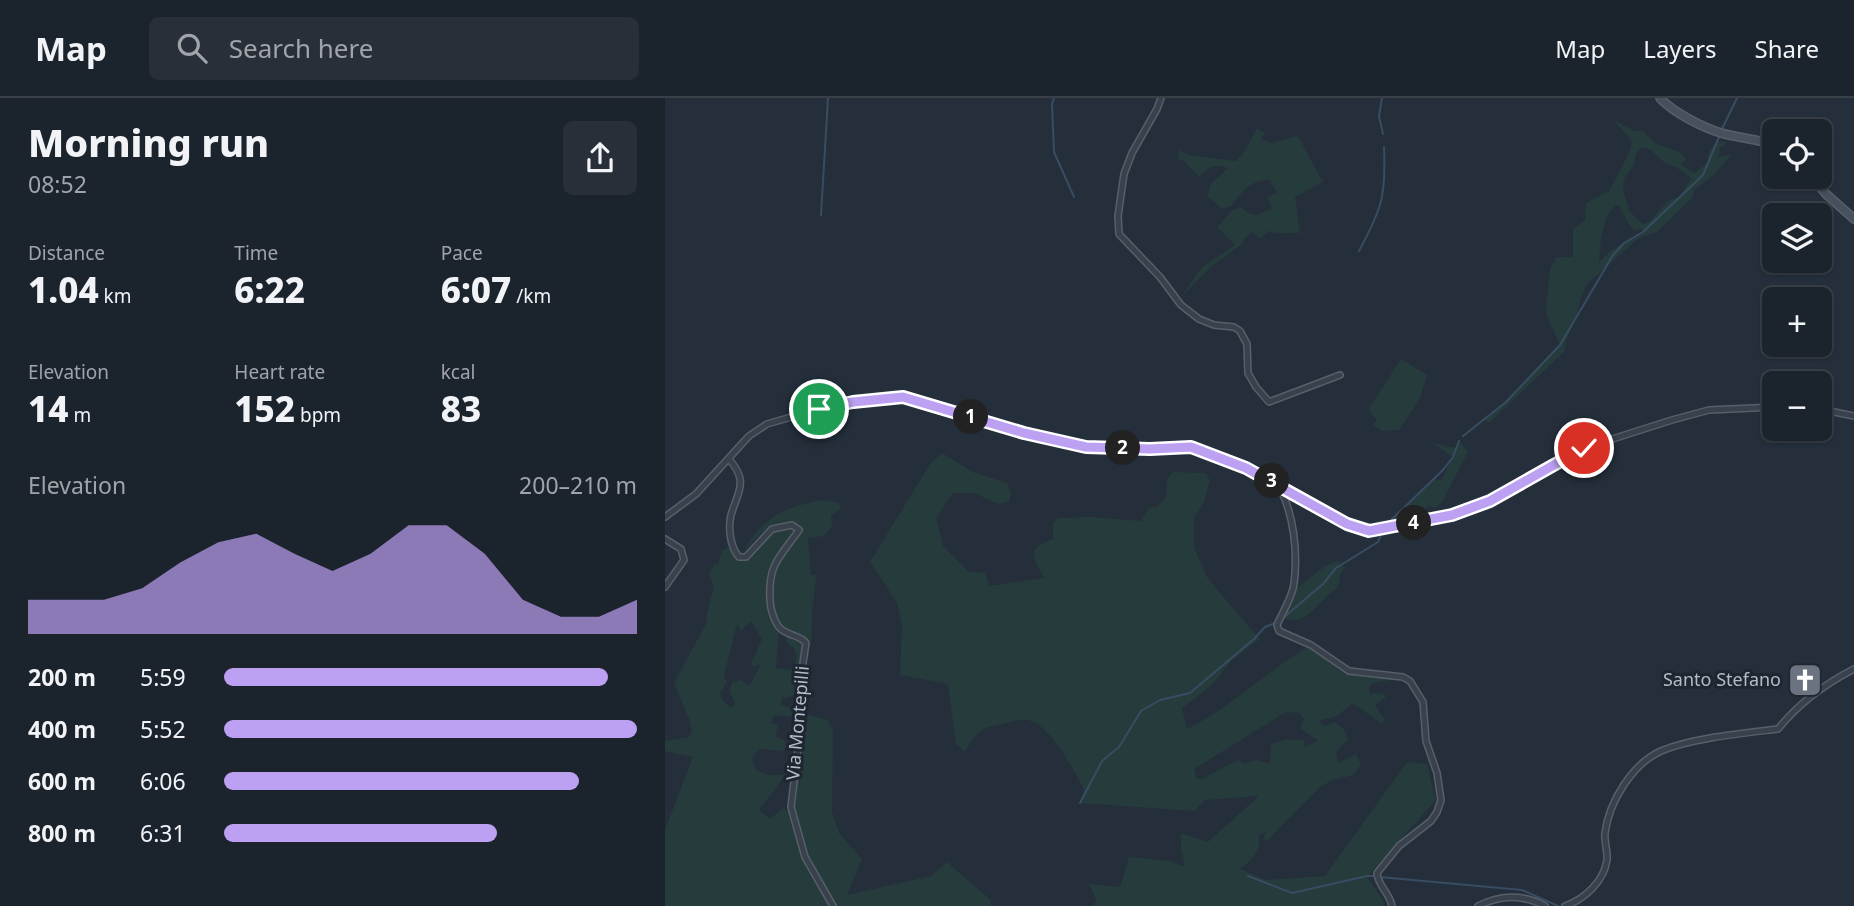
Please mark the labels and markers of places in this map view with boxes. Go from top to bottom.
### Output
pin [789,379,849,439]
pin: 1 [953,400,989,434]
pin [1554,418,1614,478]
pin: 2 [1105,430,1141,466]
pin: 3 [1255,464,1289,498]
pin: 4 [1397,506,1431,540]
church icon: Santo Stefano [1786,661,1824,699]
place label: Santo Stefano [1663,667,1781,691]

